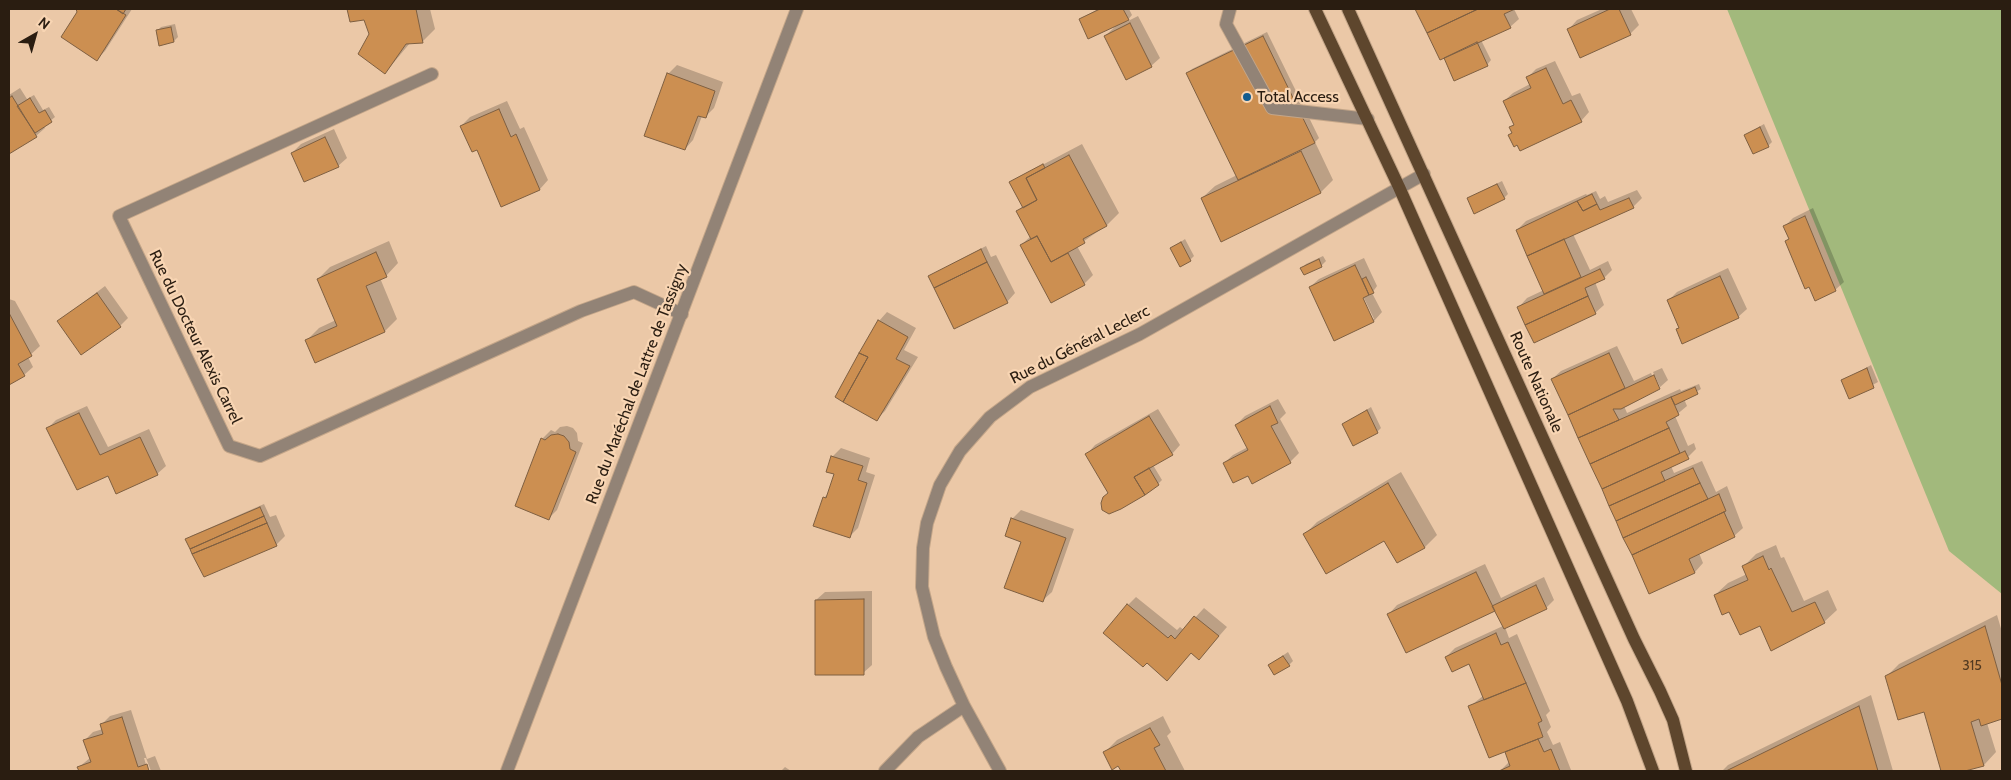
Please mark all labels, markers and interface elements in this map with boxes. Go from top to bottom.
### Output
north arrow [10,10,60,60]
text: N [35,13,54,33]
place label: Total Access [1257,87,1339,107]
marker: Total Access [1241,91,1253,103]
street label: Rue du Docteur Alexis Carrel [145,247,245,427]
street label: Rue du Maréchal de Lattre de Tassigny [582,261,692,507]
street label: Rue du Général Leclerc [1007,302,1153,388]
street label: Route Nationale [1505,329,1567,435]
house number: 315 [1962,658,1982,674]

